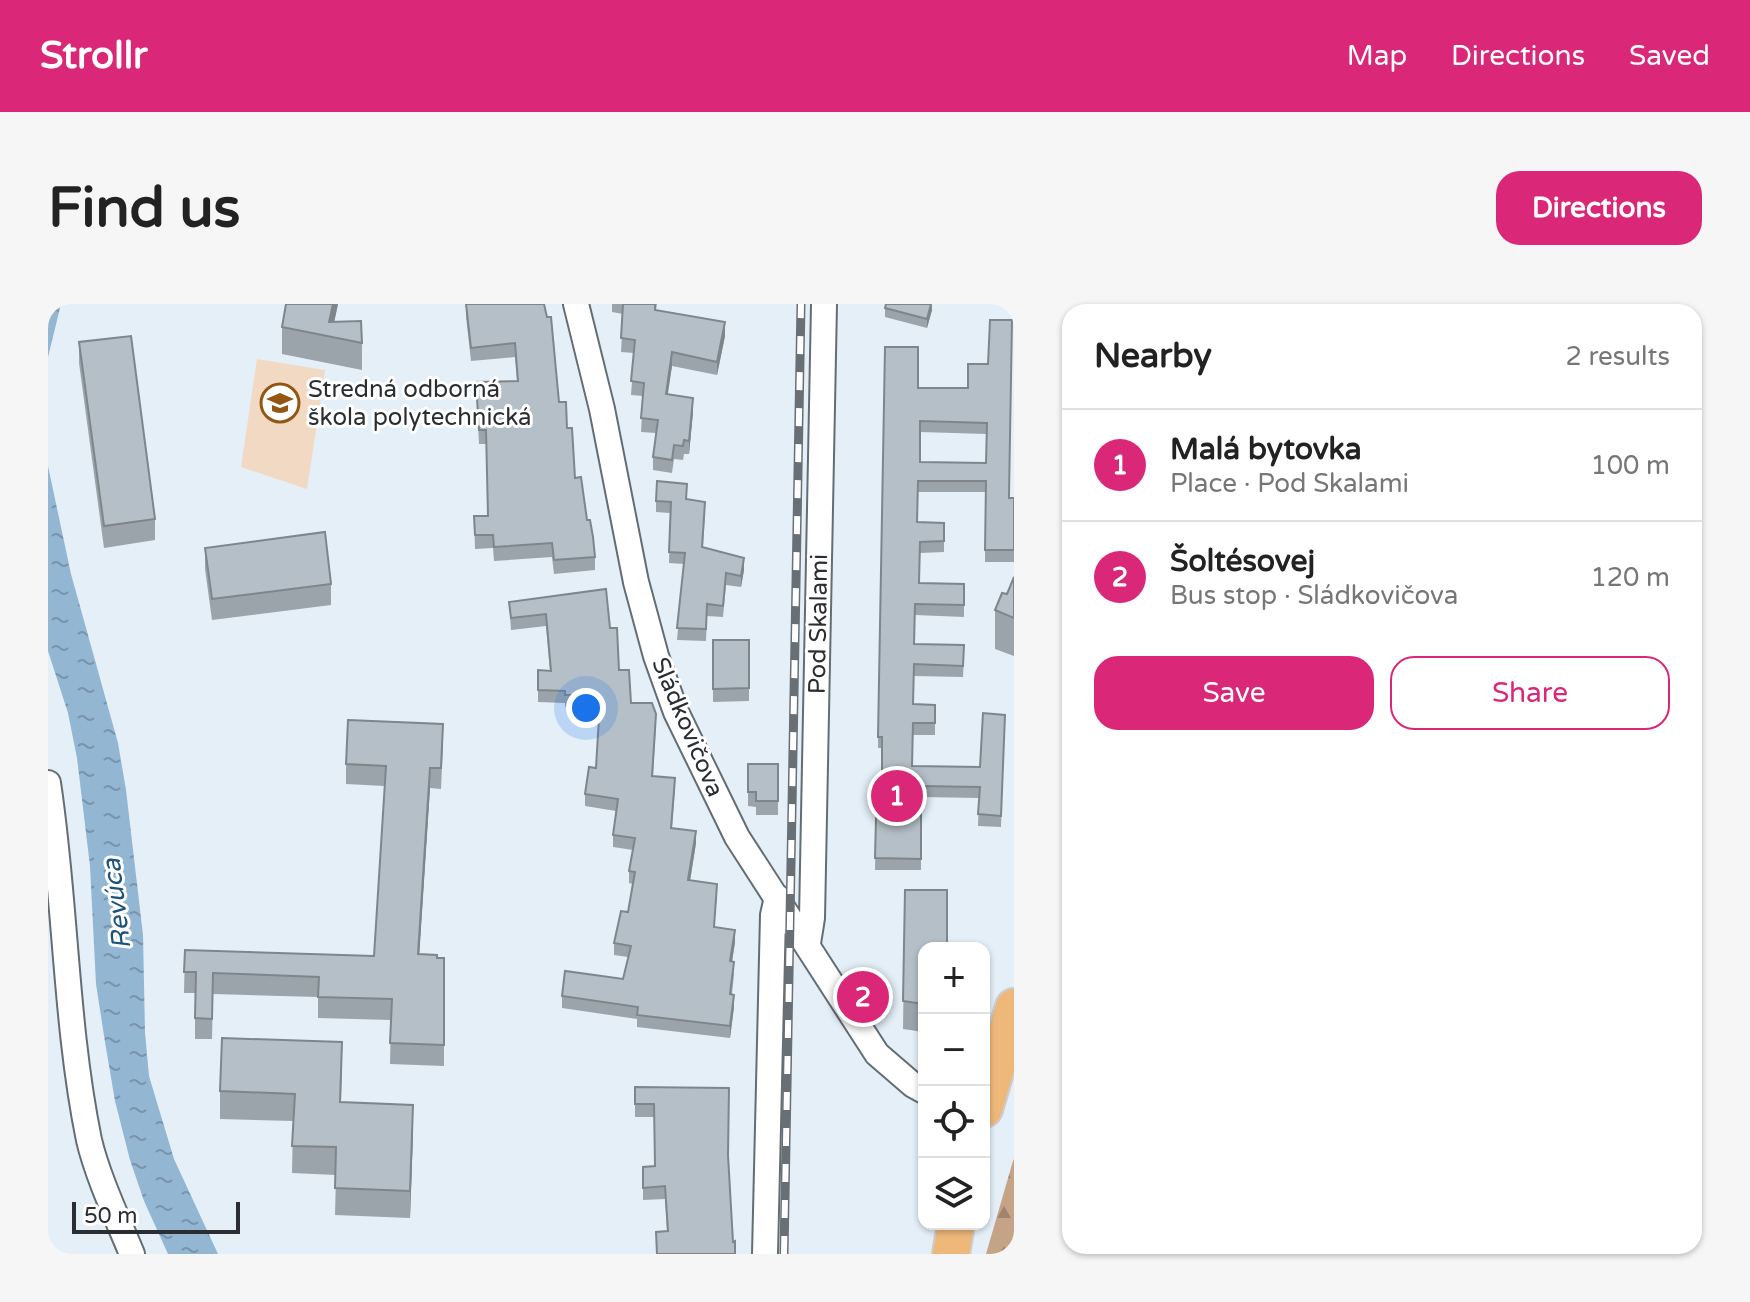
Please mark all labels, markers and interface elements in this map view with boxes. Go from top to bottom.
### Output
text: Strollr [40,33,148,79]
text: Map [1347,39,1407,73]
text: Directions [1451,39,1585,73]
text: Saved [1629,39,1710,73]
button: Directions [1496,171,1702,245]
text: Find us [48,175,240,242]
text: Nearby [1094,336,1212,377]
text: 2 results [1565,341,1670,372]
place label: Stredná odborná škola polytechnická [308,375,532,432]
school or university icon: Stredná odborná škola polytechnická [259,382,301,424]
text: Malá bytovka [1170,431,1362,468]
text: 1 [1112,450,1128,481]
text: 100 m [1590,450,1670,481]
text: Place · Pod Skalami [1170,468,1409,499]
text: Šoltésovej [1170,543,1315,580]
street label: Pod Skalami [803,554,834,694]
text: 2 [1112,562,1128,593]
text: 120 m [1590,562,1670,593]
text: Bus stop · Sládkovičova [1170,580,1458,611]
street label: Sládkovičova [645,653,730,801]
button: Save [1094,656,1374,730]
button: Share [1390,656,1670,730]
your location [566,688,606,728]
pin: 1 [871,766,923,826]
water label: Revúca [95,855,137,951]
map controls [918,942,990,1230]
button: + [918,942,990,1014]
pin: 2 [837,967,889,1027]
button: − [918,1014,990,1086]
button: locate [918,1086,990,1158]
button: layers [918,1158,990,1230]
scale bar [72,1198,240,1234]
text: 50 m [84,1203,138,1229]

